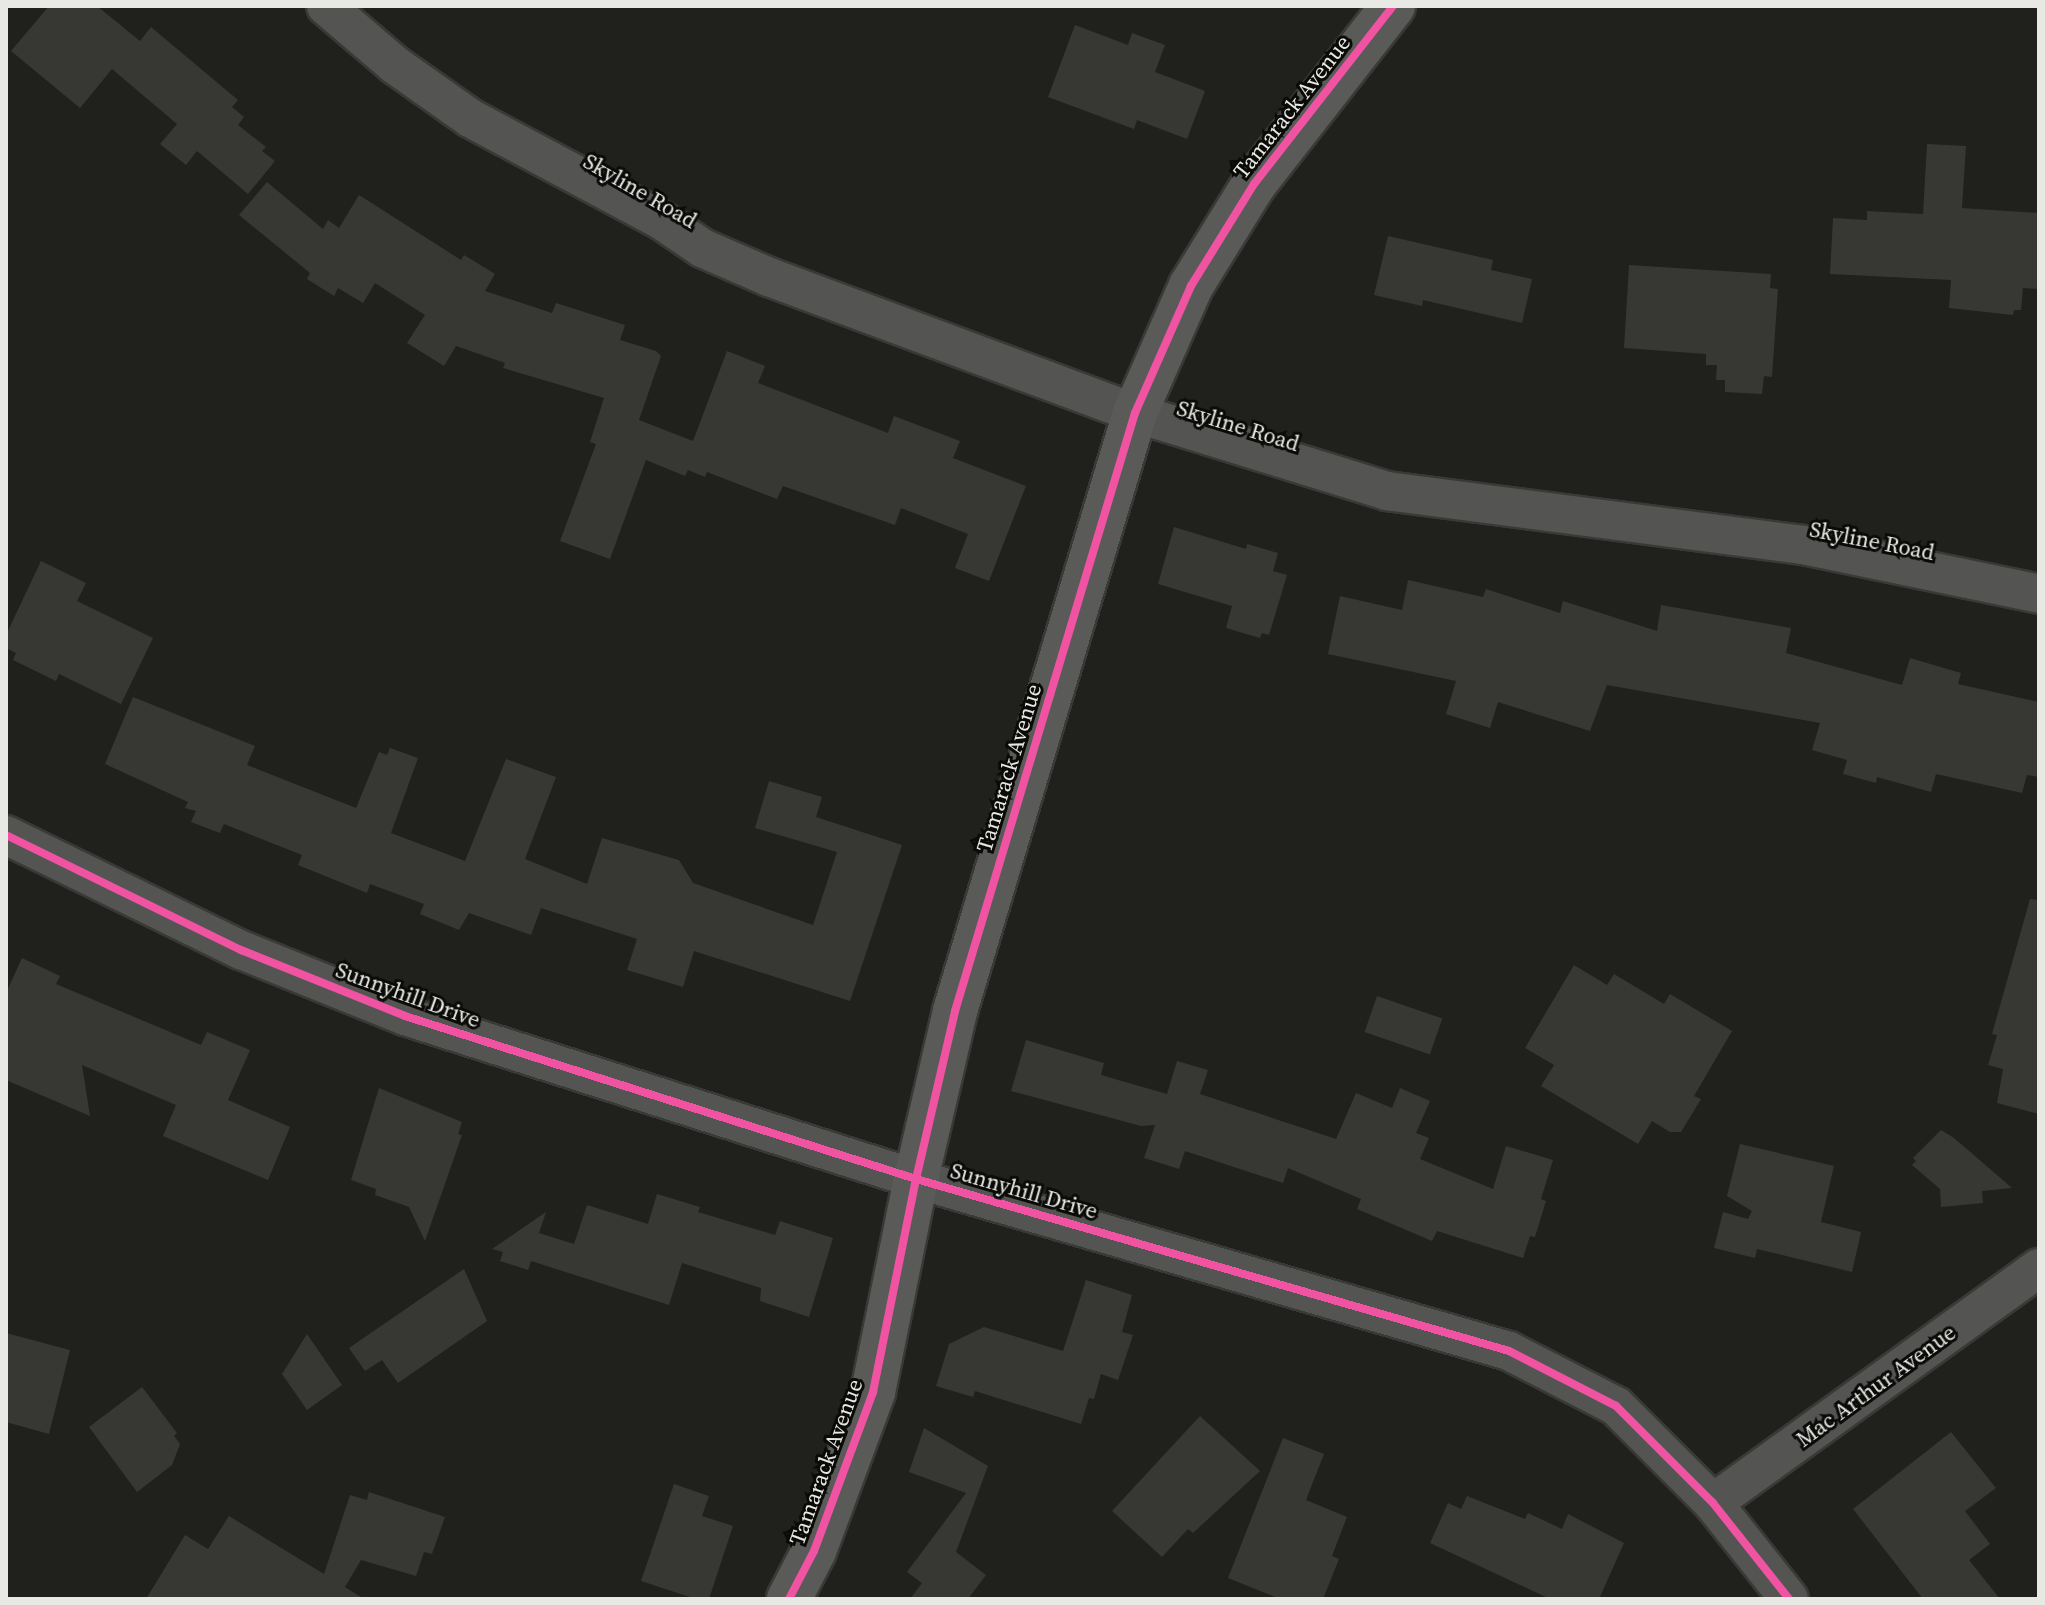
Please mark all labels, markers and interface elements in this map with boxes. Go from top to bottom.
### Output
street label: Tamarack Avenue [1228,30,1356,184]
street label: Skyline Road [579,148,701,234]
street label: Skyline Road [1174,395,1302,457]
street label: Skyline Road [1807,516,1937,566]
street label: Tamarack Avenue [971,681,1047,855]
street label: Sunnyhill Drive [332,957,484,1033]
street label: Sunnyhill Drive [947,1157,1101,1225]
street label: Mac Arthur Avenue [1791,1319,1961,1453]
street label: Tamarack Avenue [784,1375,868,1549]

